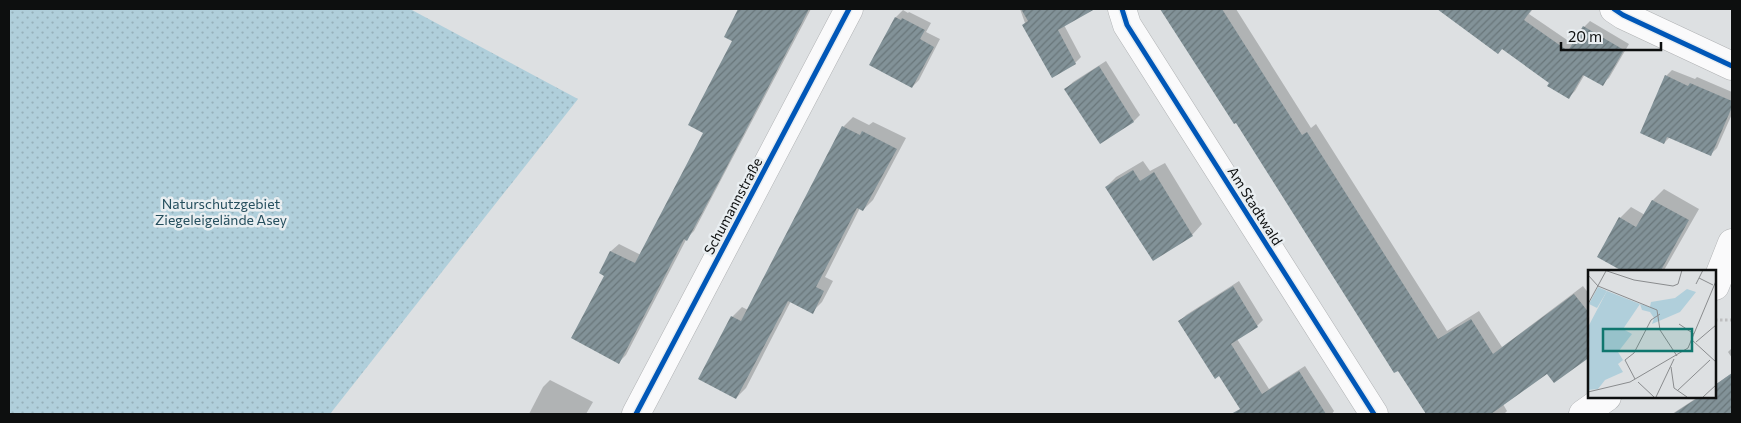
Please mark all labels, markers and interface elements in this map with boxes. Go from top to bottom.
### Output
scale bar [1561,20,1661,52]
text: 20 m [1568,27,1602,45]
street label: Schumannstraße [700,154,765,257]
street label: Am Stadtwald [1224,163,1286,248]
park label: Naturschutzgebiet Ziegeleigelände Asey [155,195,287,228]
inset map [1588,270,1716,398]

